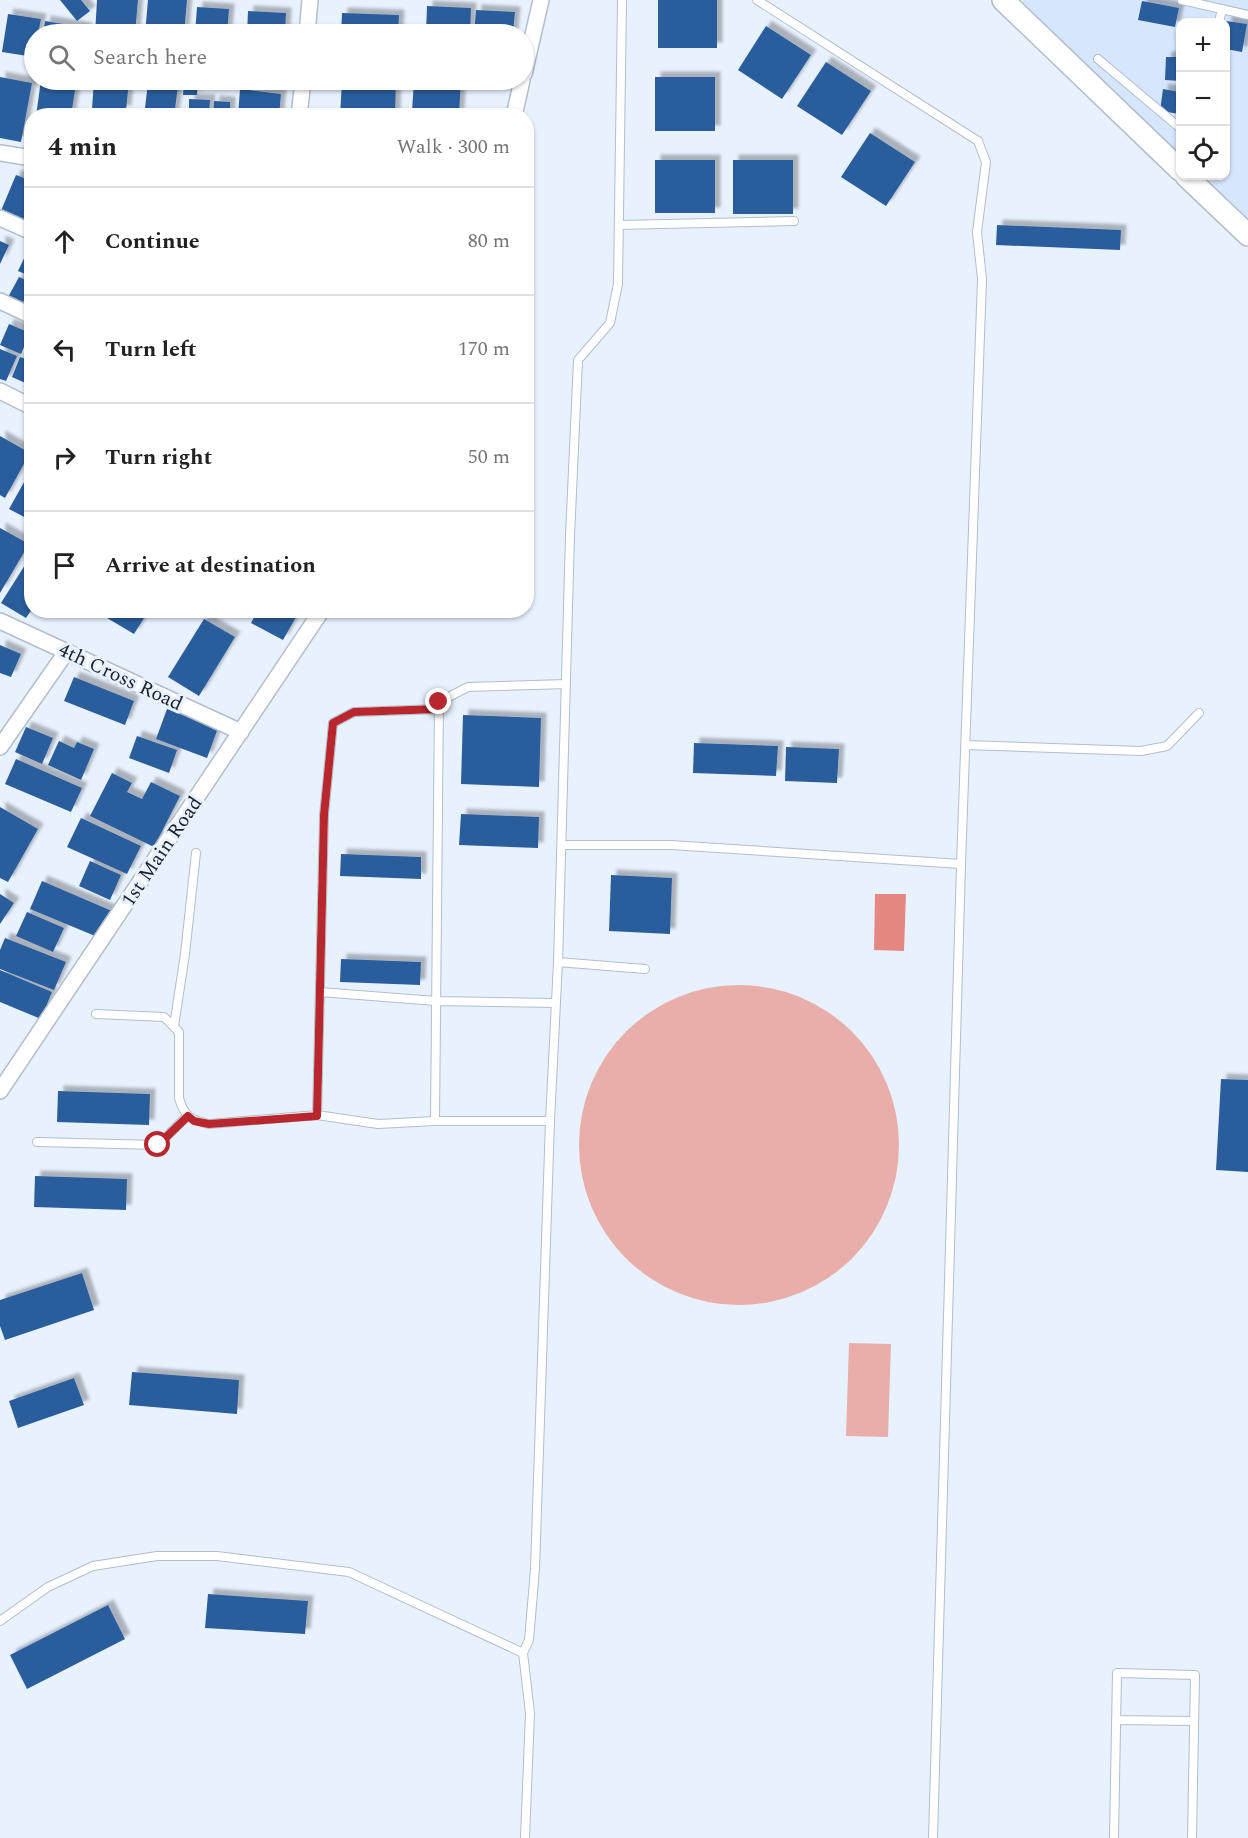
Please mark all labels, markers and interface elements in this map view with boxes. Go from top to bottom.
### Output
map controls [1176,18,1230,180]
button: + [1176,18,1230,72]
search box [24,24,534,90]
icon: search [45,41,78,74]
text: Search here [93,41,207,74]
button: − [1176,72,1230,126]
button: locate [1176,126,1230,180]
text: 4 min [48,127,117,167]
text: Walk · 300 m [397,132,510,162]
icon: ahead [48,225,81,258]
text: Continue [105,225,200,258]
text: 80 m [468,226,510,256]
icon: left [48,333,81,366]
text: Turn left [105,333,197,366]
text: 170 m [458,334,510,364]
icon: right [48,441,81,474]
text: Turn right [105,441,212,474]
text: 50 m [468,442,510,472]
icon: arrive [48,549,81,582]
text: Arrive at destination [105,549,316,582]
street label: 4th Cross Road [53,635,188,719]
route end [425,688,451,714]
street label: 1st Main Road [114,790,210,913]
route start [144,1131,170,1157]

